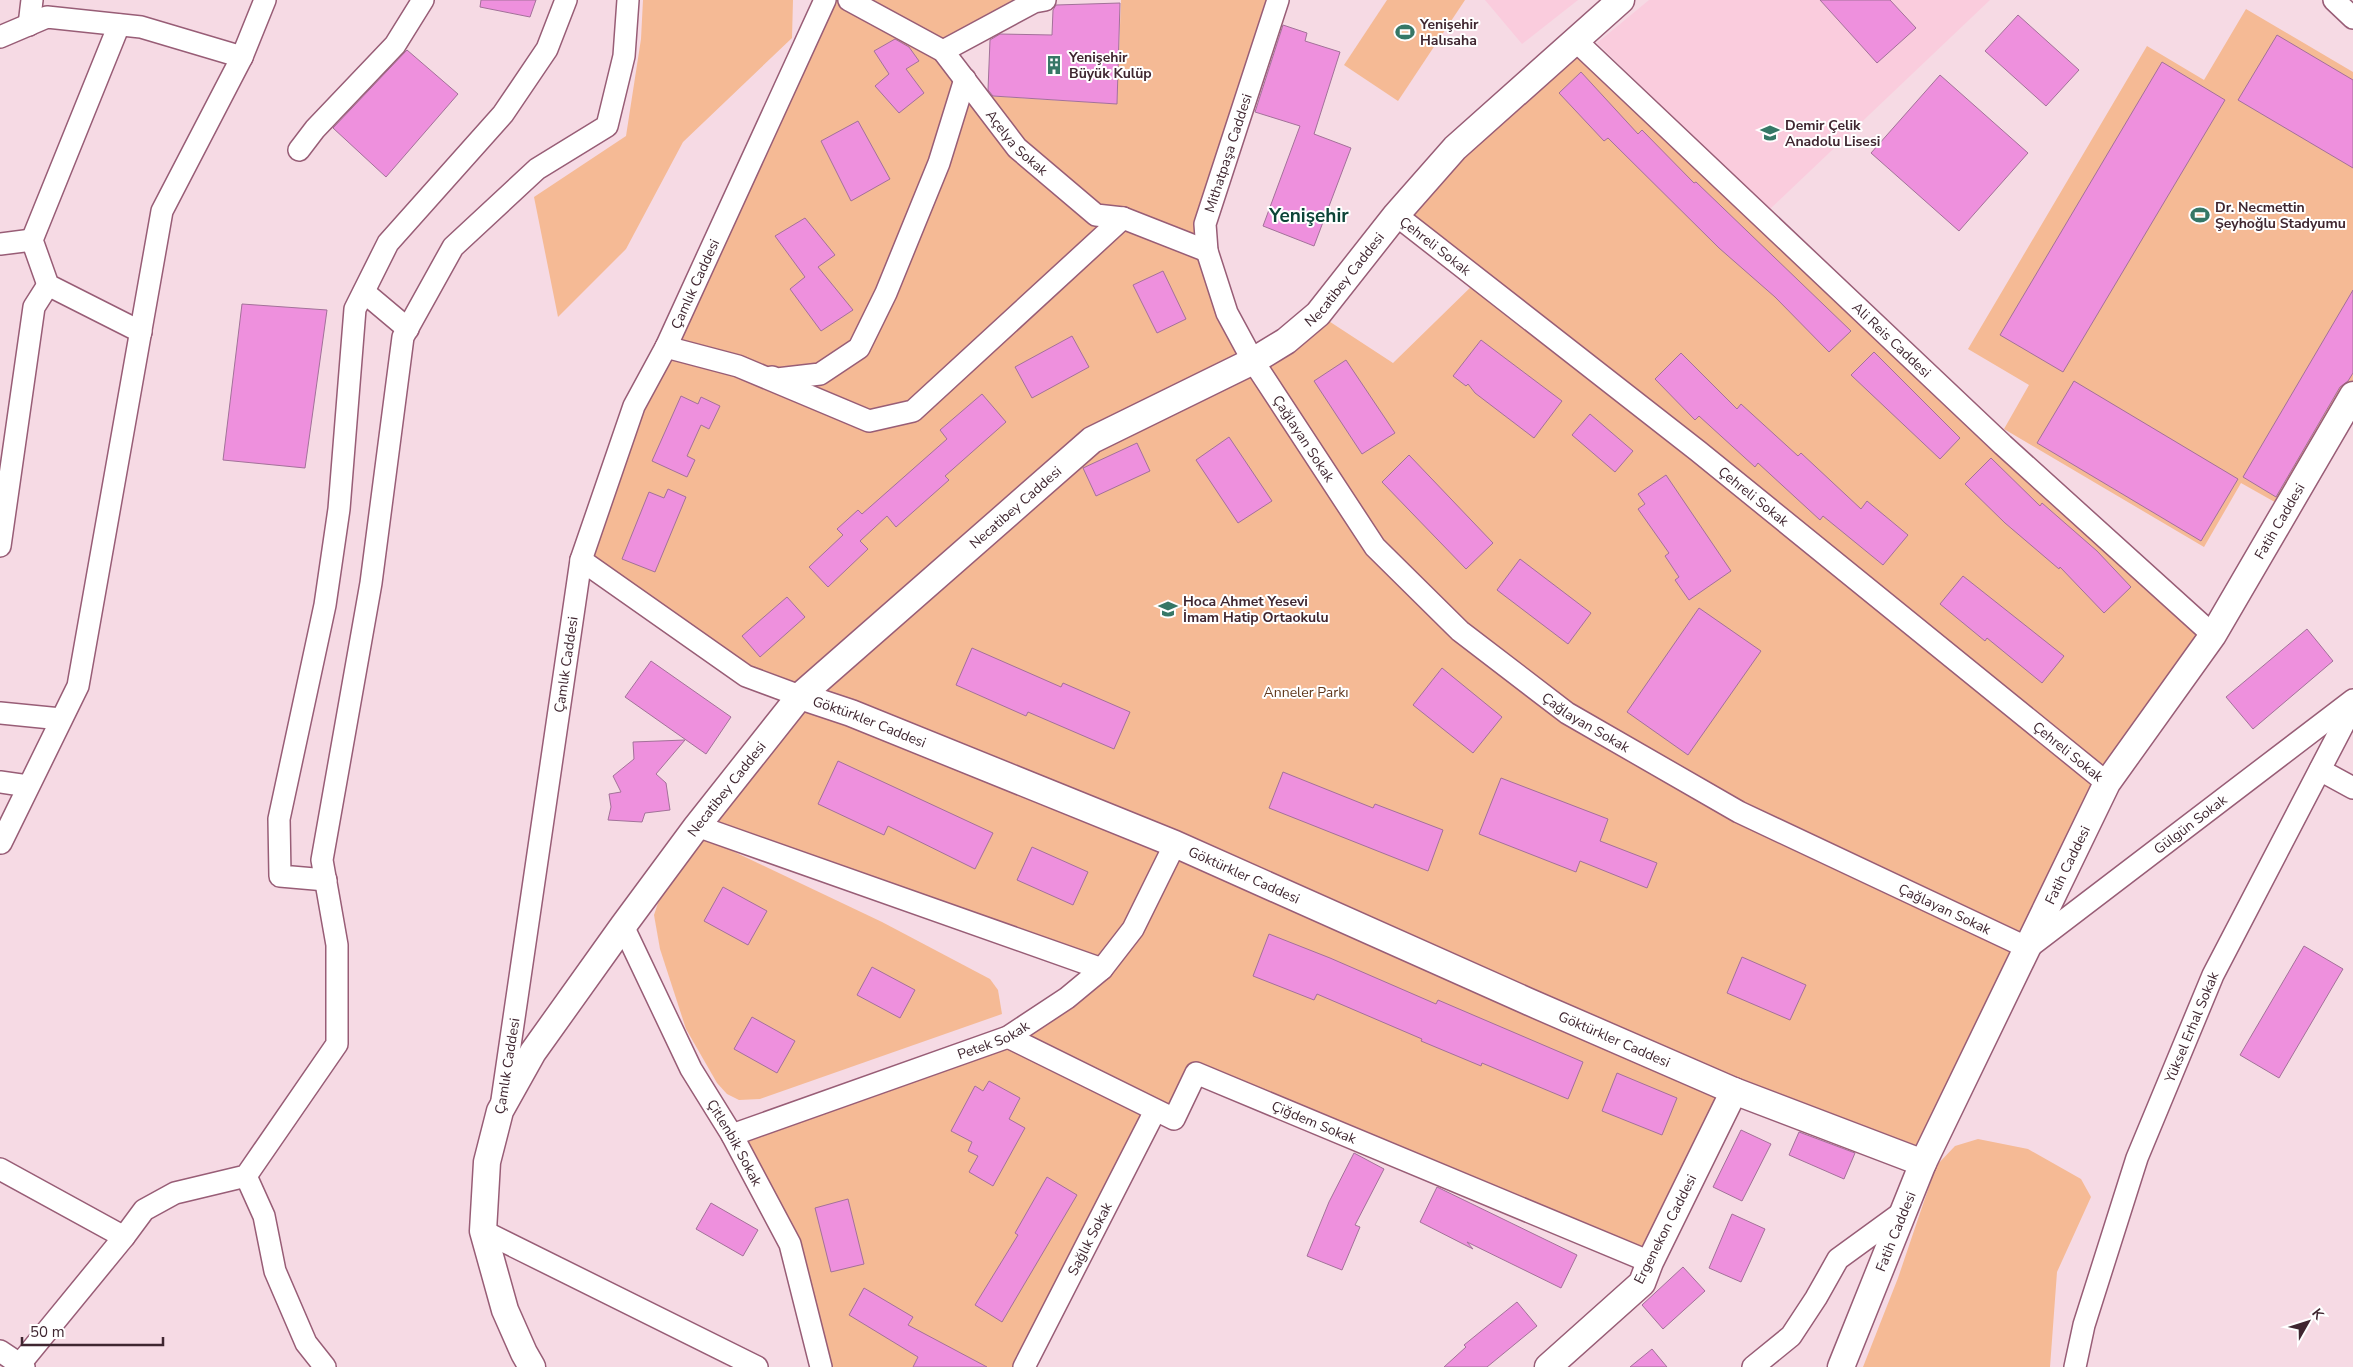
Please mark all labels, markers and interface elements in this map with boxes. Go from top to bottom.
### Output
place label: Yenişehir Halısaha [1419,15,1479,50]
sports icon: Yenişehir Halısaha [1394,21,1416,43]
place label: Yenişehir Büyük Kulüp [1068,48,1152,83]
building icon: Yenişehir Büyük Kulüp [1043,54,1065,76]
street label: Mithatpaşa Caddesi [1200,91,1257,215]
street label: Açelya Sokak [981,106,1053,181]
place label: Demir Çelik Anadolu Lisesi [1785,116,1880,151]
school or university icon: Demir Çelik Anadolu Lisesi [1759,122,1781,144]
place label: Dr. Necmettin Şeyhoğlu Stadyumu [2215,198,2346,233]
district label: Yenişehir [1268,203,1349,229]
sports icon: Dr. Necmettin Şeyhoğlu Stadyumu [2189,204,2211,226]
street label: Çehreli Sokak [1396,212,1475,281]
street label: Necatibey Caddesi [1301,229,1389,331]
street label: Çamlık Caddesi [666,236,724,332]
street label: Ali Reis Caddesi [1848,298,1935,382]
street label: Çağlayan Sokak [1268,392,1339,487]
street label: Necatibey Caddesi [966,462,1066,553]
street label: Çehreli Sokak [1714,462,1793,532]
street label: Fatih Caddesi [2250,480,2309,563]
place label: Hoca Ahmet Yesevi İmam Hatip Ortaokulu [1183,592,1329,627]
school or university icon: Hoca Ahmet Yesevi İmam Hatip Ortaokulu [1157,598,1179,620]
street label: Çamlık Caddesi [550,615,583,714]
park label: Anneler Parkı [1264,683,1348,702]
street label: Çağlayan Sokak [1538,688,1634,758]
street label: Göktürkler Caddesi [810,692,929,752]
street label: Çehreli Sokak [2029,718,2108,787]
street label: Necatibey Caddesi [683,738,770,841]
street label: Gülgün Sokak [2150,790,2232,859]
street label: Fatih Caddesi [2041,823,2095,908]
street label: Göktürkler Caddesi [1185,842,1303,908]
street label: Çağlayan Sokak [1895,879,1995,940]
street label: Yüksel Erhal Sokak [2160,968,2224,1086]
street label: Göktürkler Caddesi [1555,1007,1673,1072]
street label: Petek Sokak [955,1016,1034,1064]
street label: Çamlık Caddesi [491,1017,524,1115]
street label: Çitlenbik Sokak [702,1096,767,1190]
street label: Çiğdem Sokak [1269,1097,1360,1149]
street label: Ergenekon Caddesi [1630,1171,1701,1287]
street label: Fatih Caddesi [1871,1189,1921,1275]
street label: Sağlık Sokak [1063,1198,1117,1279]
north arrow [2283,1297,2333,1347]
text: K [2307,1305,2328,1324]
scale bar [22,1314,164,1346]
text: 50 m [30,1322,65,1342]

